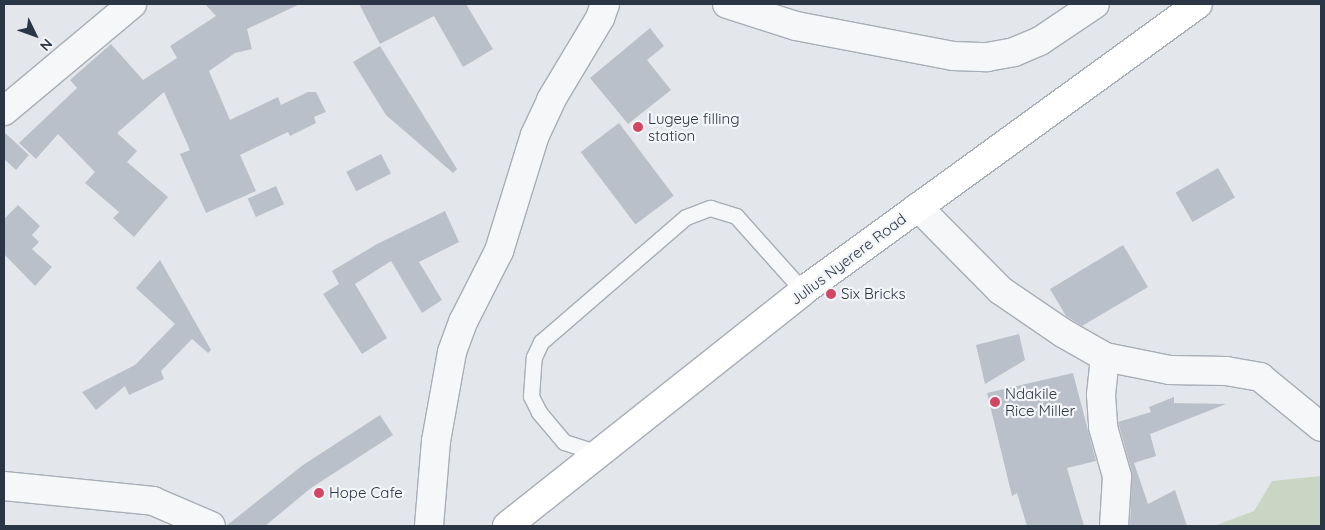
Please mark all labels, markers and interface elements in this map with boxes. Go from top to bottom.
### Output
north arrow [10,10,60,60]
text: N [36,35,56,55]
place label: Lugeye filling station [648,109,740,144]
marker: Lugeye filling station [632,121,644,133]
street label: Julius Nyerere Road [787,210,909,308]
place label: Six Bricks [841,285,905,303]
marker: Six Bricks [825,288,837,300]
place label: Ndakile Rice Miller [1005,384,1075,419]
marker: Ndakile Rice Miller [989,396,1001,408]
place label: Hope Cafe [329,484,403,502]
marker: Hope Cafe [313,487,325,499]

